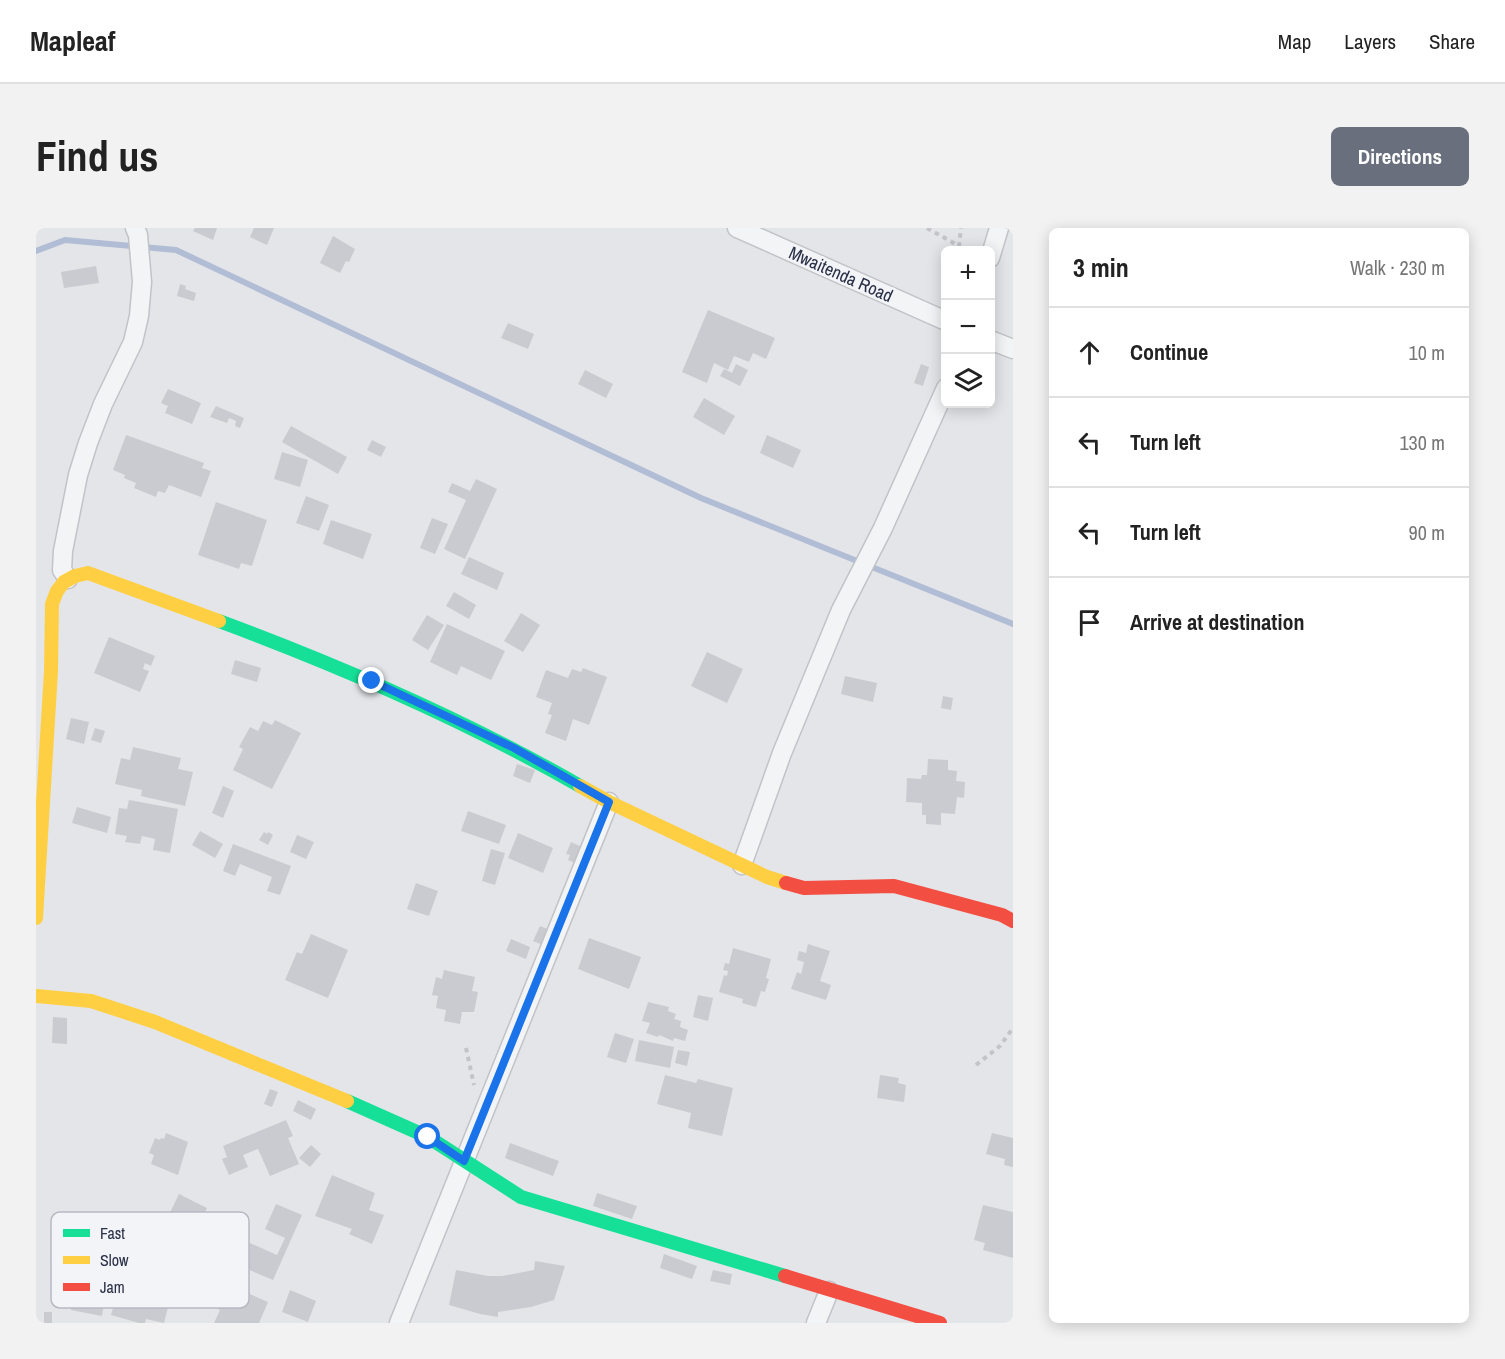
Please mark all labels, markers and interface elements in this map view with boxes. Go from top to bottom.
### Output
text: Mapleaf [30,22,115,60]
text: Map [1278,27,1311,56]
text: Layers [1344,27,1396,56]
text: Share [1429,27,1475,56]
button: Directions [1331,127,1469,186]
text: Find us [36,128,158,184]
street label: Mwaitenda Road [785,240,897,308]
map controls [941,246,995,408]
button: + [941,246,995,300]
text: 3 min [1073,250,1129,285]
text: Walk · 230 m [1350,254,1445,281]
button: − [941,300,995,354]
icon: ahead [1073,336,1106,369]
text: Continue [1130,337,1208,367]
text: 10 m [1409,339,1445,366]
button: layers [941,354,995,408]
icon: left [1073,426,1106,459]
text: Turn left [1130,427,1201,457]
text: 130 m [1399,429,1445,456]
icon: left [1073,516,1106,549]
text: Turn left [1130,517,1201,547]
text: 90 m [1409,519,1445,546]
icon: arrive [1073,606,1106,639]
text: Arrive at destination [1130,607,1304,637]
route end [358,667,384,693]
route start [414,1123,440,1149]
legend [51,1212,249,1308]
text: Fast [100,1222,125,1244]
text: Slow [100,1249,129,1271]
text: Jam [100,1276,125,1298]

